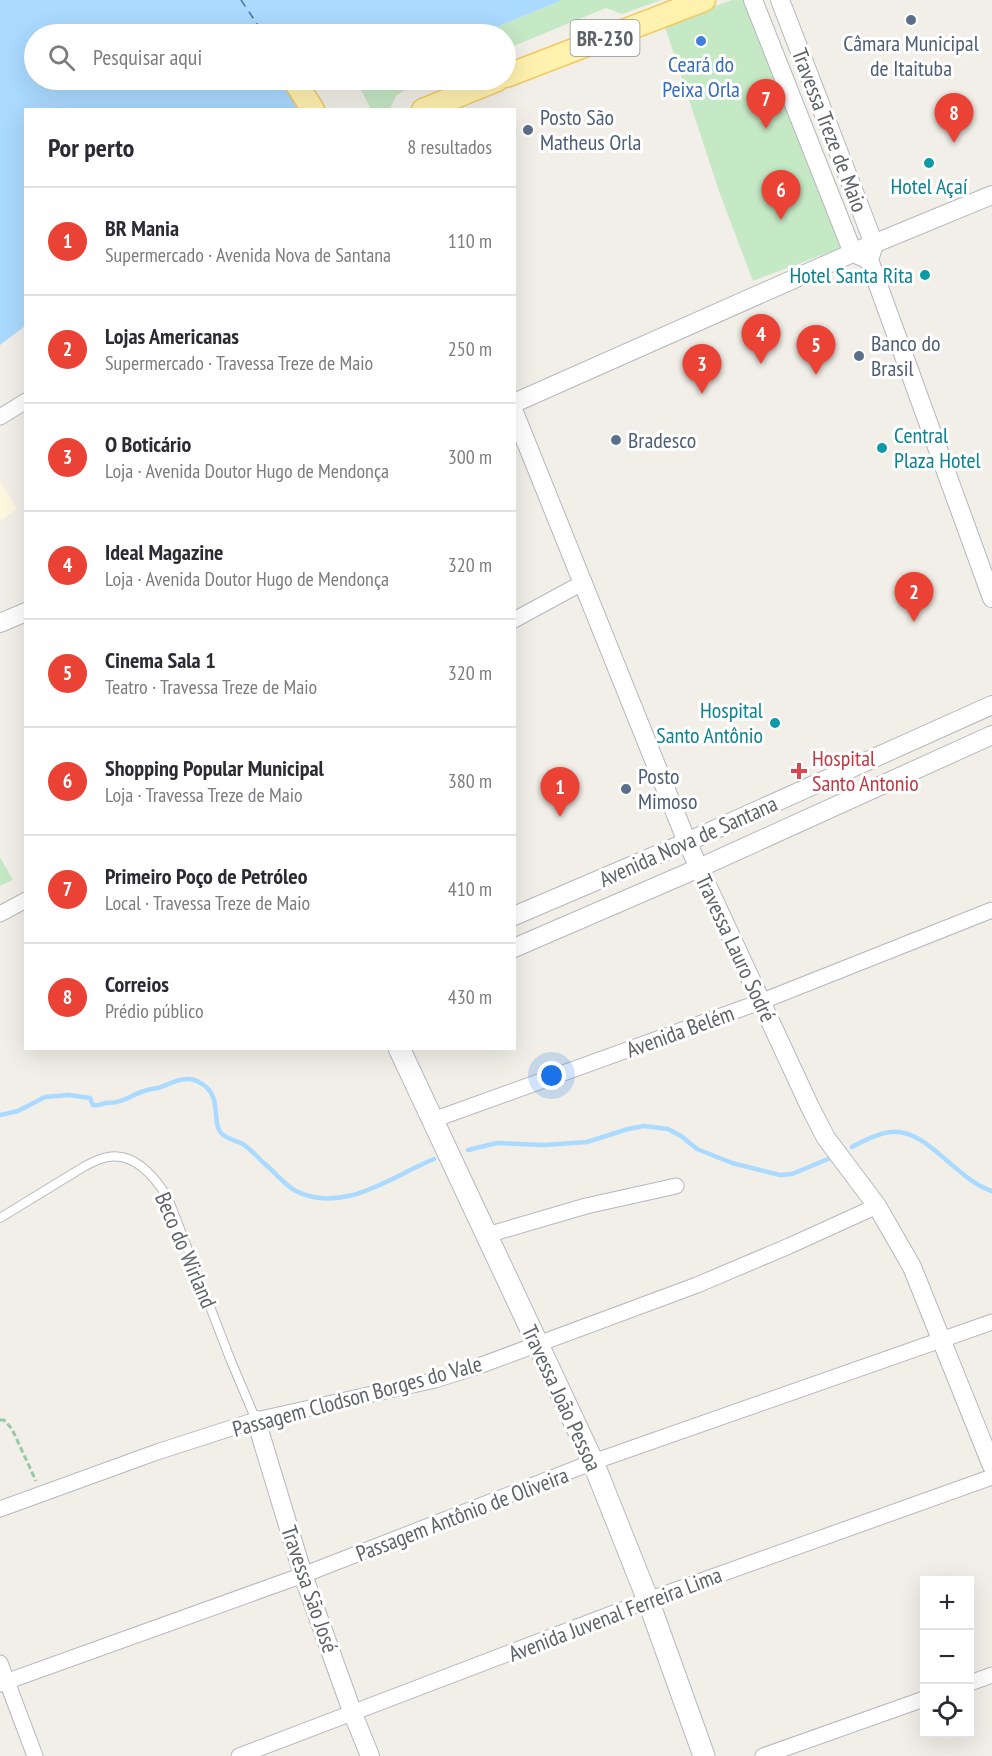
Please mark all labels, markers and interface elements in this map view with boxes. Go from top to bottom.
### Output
marker: Câmara Municipal de Itaituba [904,13,918,27]
road number: BR-230 [570,20,640,56]
search box [24,24,516,90]
place label: Câmara Municipal de Itaituba [843,29,980,82]
marker: Ceará do Peixa Orla [694,34,708,48]
icon: search [45,41,78,74]
text: Pesquisar aqui [93,43,202,71]
street label: Travessa Treze de Maio [786,44,874,216]
place label: Ceará do Peixa Orla [662,50,740,103]
pin: 7 [746,80,786,129]
pin: 8 [934,94,974,143]
place label: Posto São Matheus Orla [540,103,641,156]
marker: Posto São Matheus Orla [521,123,535,137]
text: Por perto [48,131,134,164]
text: 8 resultados [407,134,492,160]
marker: Hotel Açaí [922,156,936,170]
pin: 6 [762,170,800,220]
place label: Hotel Açaí [890,172,968,200]
text: BR Mania [105,214,179,242]
text: 1 [63,228,72,254]
text: 110 m [448,228,492,254]
text: Supermercado · Avenida Nova de Santana [105,242,391,268]
place label: Hotel Santa Rita [789,261,913,289]
marker: Hotel Santa Rita [918,268,932,282]
pin: 4 [742,314,780,364]
text: Lojas Americanas [105,322,239,350]
pin: 5 [796,326,836,375]
place label: Banco do Brasil [871,329,940,382]
text: 2 [63,336,72,362]
text: 250 m [448,336,492,362]
pin: 3 [682,344,722,394]
marker: Banco do Brasil [852,349,866,363]
text: Supermercado · Travessa Treze de Maio [105,350,373,376]
place label: Central Plaza Hotel [894,421,981,474]
place label: Bradesco [628,426,696,454]
text: O Boticário [105,430,191,458]
marker: Bradesco [609,433,623,447]
marker: Central Plaza Hotel [875,441,889,455]
text: 3 [63,444,72,470]
text: 300 m [448,444,492,470]
text: Loja · Avenida Doutor Hugo de Mendonça [105,458,389,484]
text: Ideal Magazine [105,538,224,566]
text: 4 [63,552,72,578]
text: 320 m [448,552,492,578]
text: Loja · Avenida Doutor Hugo de Mendonça [105,566,389,592]
pin: 2 [894,572,934,622]
text: Cinema Sala 1 [105,646,216,674]
text: 5 [63,660,72,686]
text: 320 m [448,660,492,686]
text: Teatro · Travessa Treze de Maio [105,674,317,700]
place label: Hospital Santo Antônio [656,696,764,749]
marker: Hospital Santo Antônio [768,716,782,730]
place label: Hospital Santo Antonio [812,744,919,797]
text: Shopping Popular Municipal [105,754,324,782]
place label: Posto Mimoso [638,762,698,815]
marker: Hospital Santo Antonio [790,762,808,780]
text: 6 [63,768,72,794]
text: 380 m [448,768,492,794]
pin: 1 [540,768,580,817]
text: Loja · Travessa Treze de Maio [105,782,303,808]
marker: Posto Mimoso [619,782,633,796]
street label: Avenida Nova de Santana [594,789,782,893]
text: Primeiro Poço de Petróleo [105,862,308,890]
street label: Travessa Lauro Sodré [690,870,782,1026]
text: 7 [63,876,72,902]
text: 410 m [448,876,492,902]
text: Local · Travessa Treze de Maio [105,890,310,916]
text: Correios [105,970,169,998]
text: 8 [63,984,72,1010]
text: 430 m [448,984,492,1010]
text: Prédio público [105,998,204,1024]
street label: Avenida Belém [622,999,738,1063]
your location [537,1061,566,1090]
street label: Beco do Wirland [149,1188,223,1312]
street label: Travessa João Pessoa [516,1320,608,1476]
street label: Passagem Clodson Borges do Vale [229,1349,485,1443]
street label: Passagem Antônio de Oliveira [352,1461,572,1567]
street label: Travessa São José [275,1522,345,1656]
street label: Avenida Juvenal Ferreira Lima [504,1560,726,1668]
map controls [920,1576,974,1738]
button: + [920,1576,974,1630]
button: − [920,1630,974,1684]
button: locate [920,1684,974,1738]

